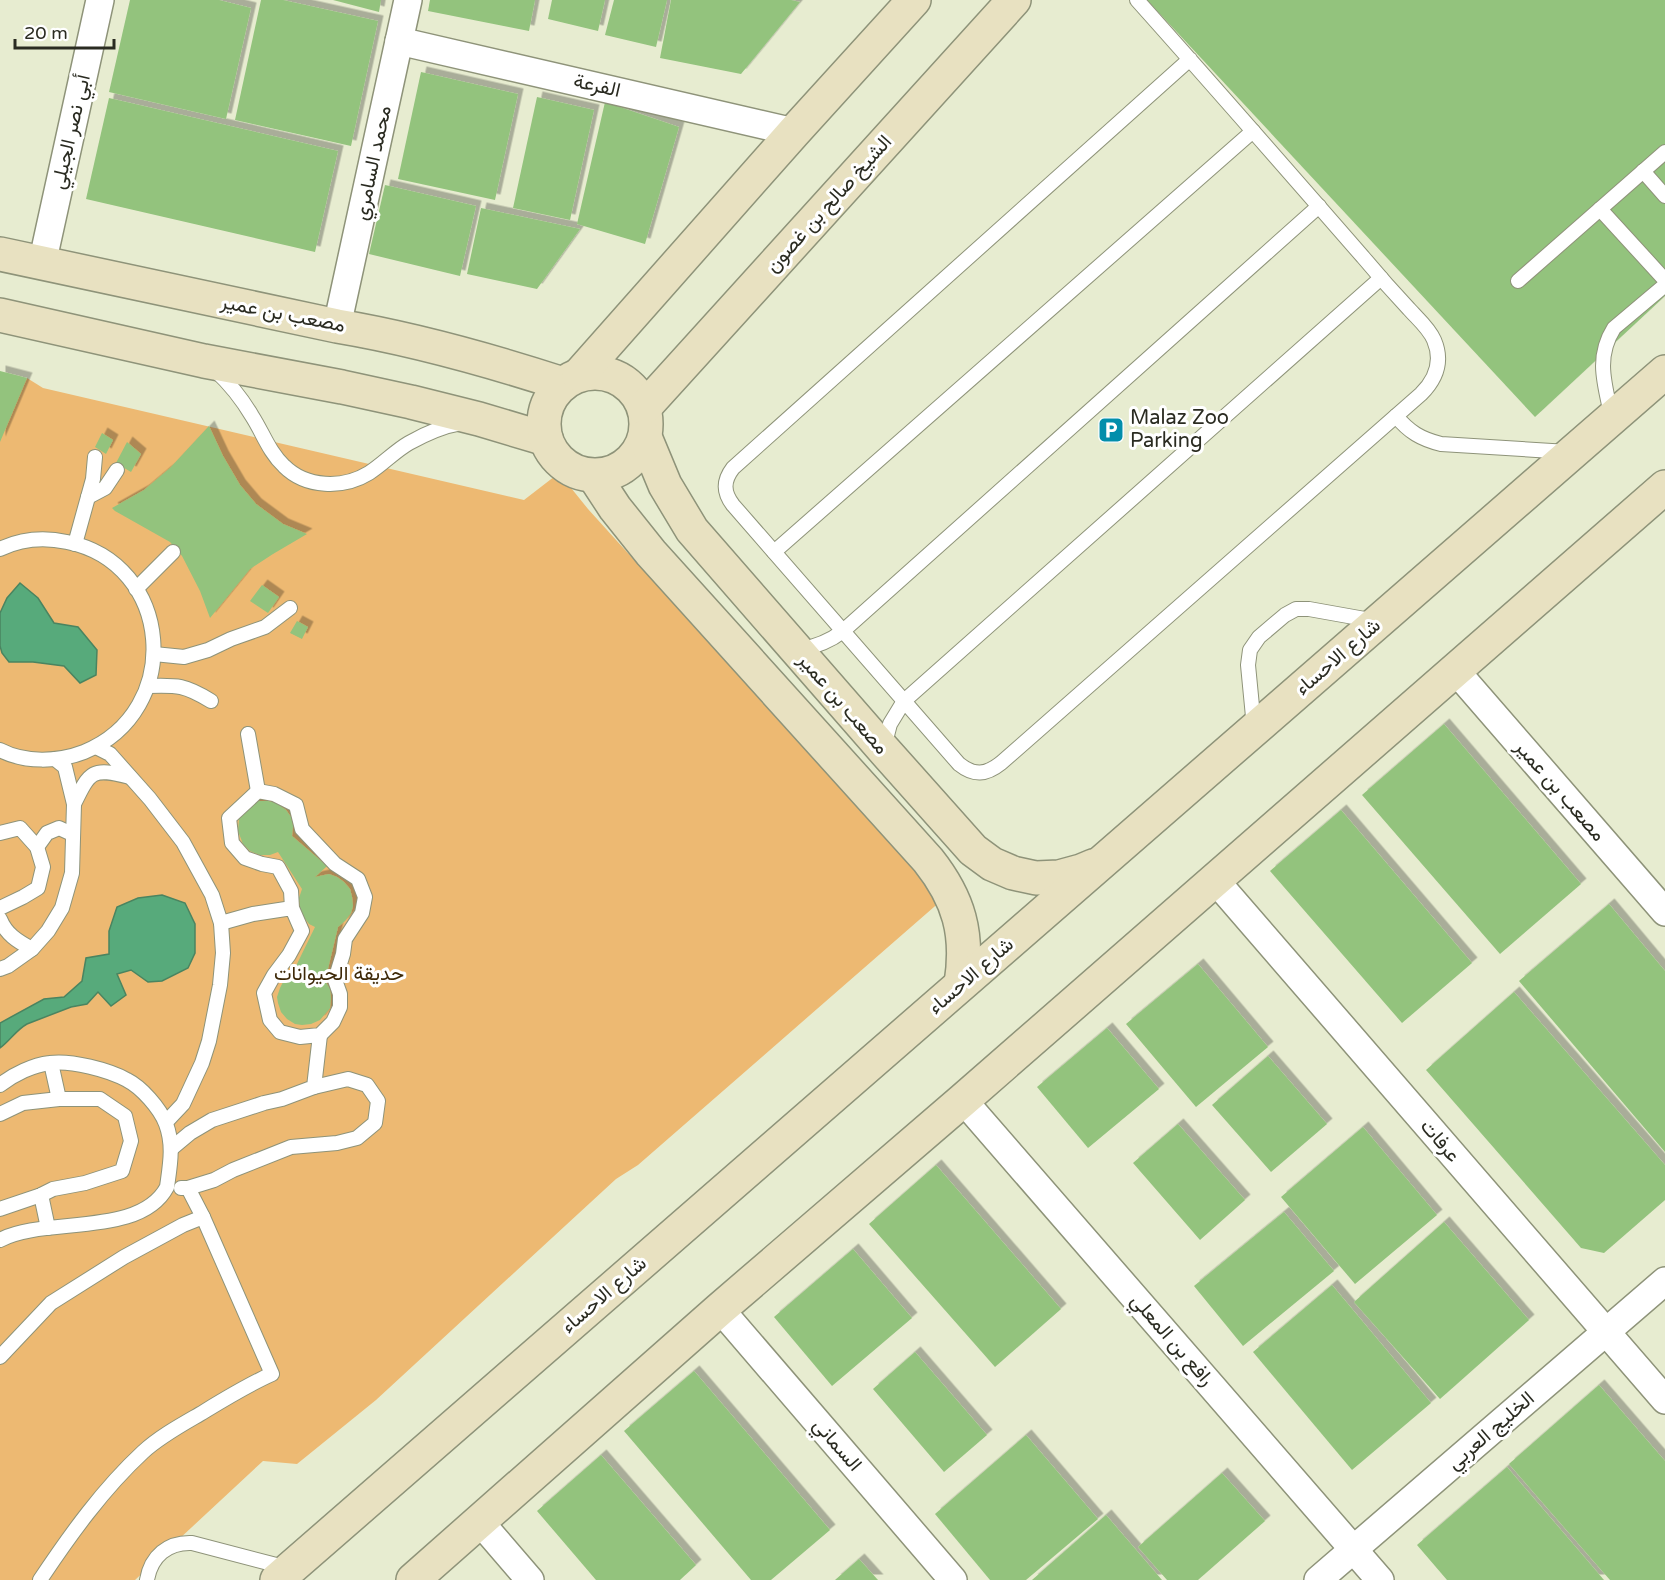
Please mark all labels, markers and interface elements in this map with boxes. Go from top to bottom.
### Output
scale bar [15,12,114,50]
text: 20 m [24,22,68,44]
street label: الفرعة [571,69,623,103]
street label: أبي نصر الجيلي [46,72,100,193]
street label: محمد السامري [349,103,401,223]
street label: الشيخ صالح بن غصون [761,130,898,278]
street label: مصعب بن عمير [218,290,347,338]
place label: Malaz Zoo Parking [1130,406,1229,453]
parking icon: Malaz Zoo Parking [1096,415,1126,445]
street label: شارع الاحساء [1290,613,1386,701]
street label: مصعب بن عمير [792,648,893,759]
street label: مصعب بن عمير [1509,735,1610,846]
street label: شارع الاحساء [923,932,1019,1020]
park label: حديقة الحيوانات [274,962,404,986]
street label: عرفات [1415,1115,1465,1167]
street label: شارع الاحساء [556,1251,652,1339]
street label: رافع بن المعلي [1122,1289,1219,1394]
street label: الخليج العربي [1443,1387,1542,1478]
street label: السماني [804,1413,867,1479]

